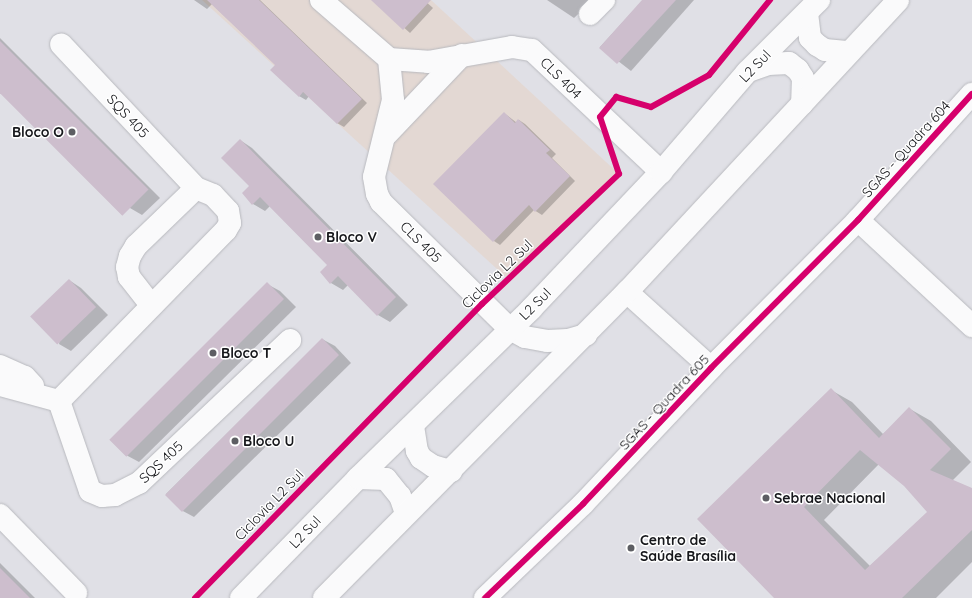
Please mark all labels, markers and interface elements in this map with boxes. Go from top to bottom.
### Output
street label: L2 Sul [736,46,774,86]
street label: CLS 404 [537,54,585,102]
street label: SQS 405 [104,91,152,141]
street label: SGAS - Quadra 604 [858,97,954,201]
place label: Bloco O [12,124,64,140]
marker: Bloco O [67,127,77,137]
street label: CLS 405 [397,218,445,266]
place label: Bloco V [326,229,377,245]
marker: Bloco V [313,232,323,242]
street label: Ciclovia L2 Sul [458,236,536,312]
street label: L2 Sul [516,285,554,323]
place label: Bloco T [221,345,271,361]
marker: Bloco T [208,348,218,358]
street label: SGAS - Quadra 605 [615,351,713,453]
place label: Bloco U [243,433,294,449]
marker: Bloco U [230,436,240,446]
street label: SQS 405 [136,438,186,486]
street label: Ciclovia L2 Sul [231,466,307,544]
place label: Sebrae Nacional [774,490,886,506]
marker: Sebrae Nacional [761,493,771,503]
street label: L2 Sul [286,512,324,552]
place label: Centro de Saúde Brasília [640,532,736,564]
marker: Centro de Saúde Brasília [625,542,637,554]

